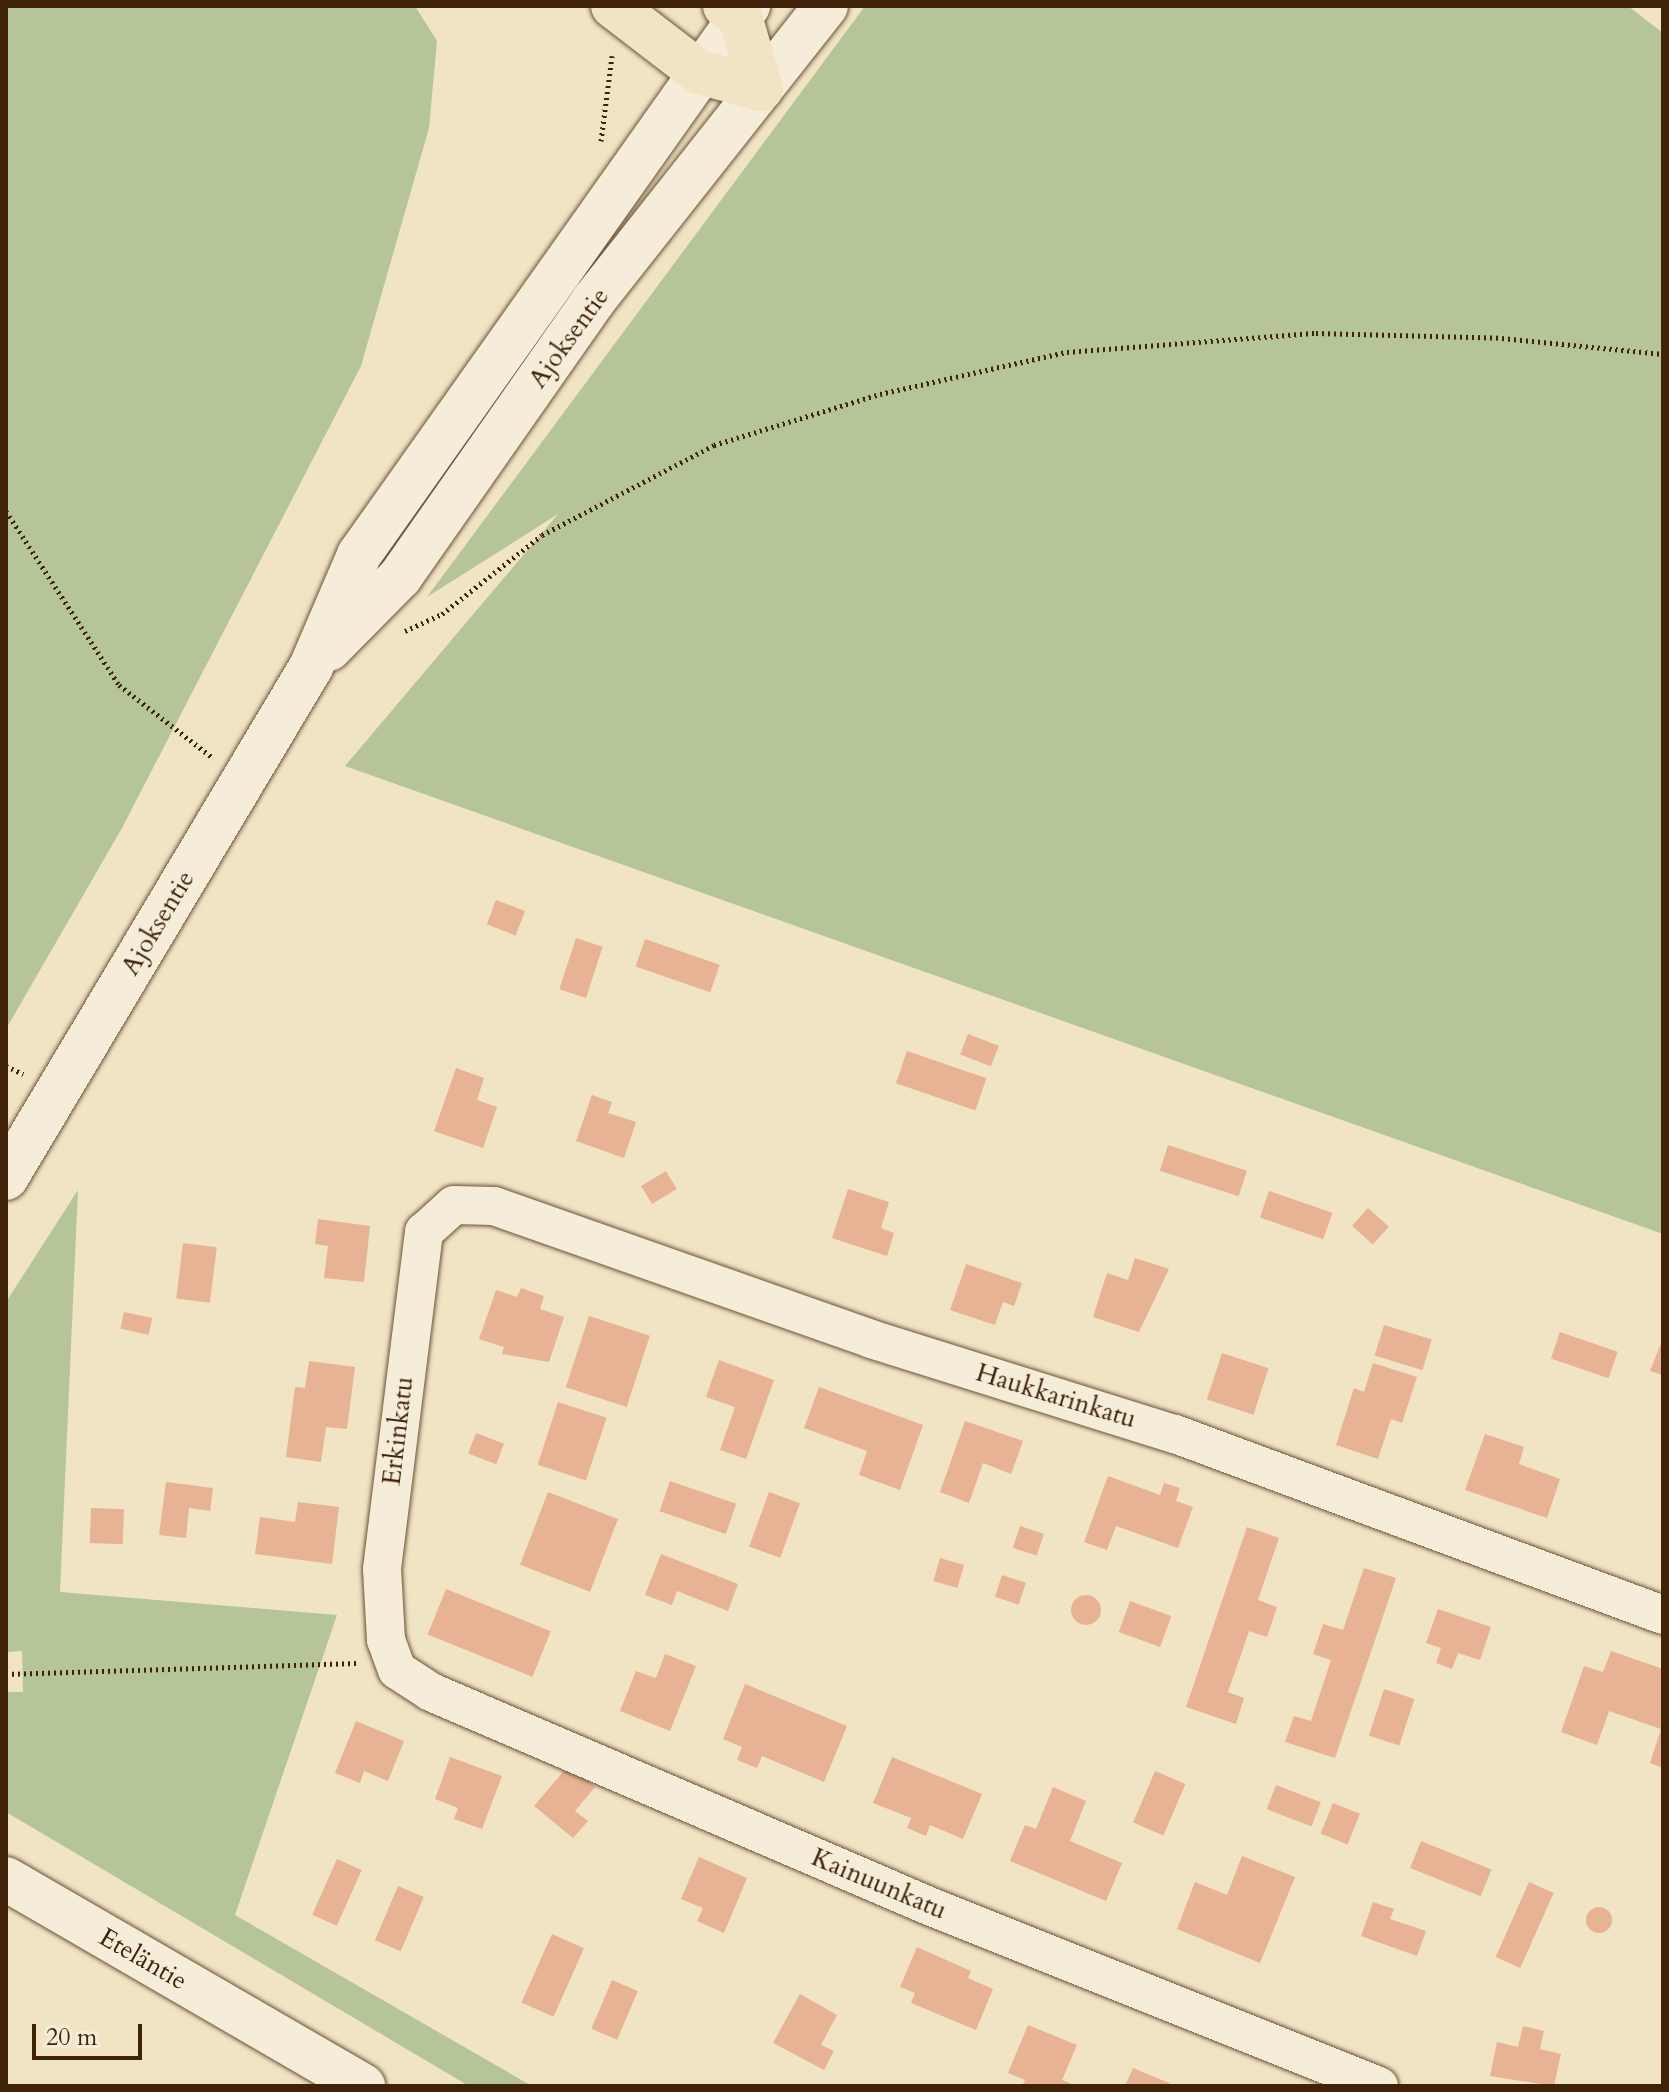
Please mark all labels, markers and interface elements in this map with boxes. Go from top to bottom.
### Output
street label: Ajoksentie [522,282,616,394]
street label: Ajoksentie [115,865,201,981]
street label: Haukkarinkatu [972,1357,1140,1435]
street label: Erkinkatu [376,1375,420,1487]
street label: Kainuunkatu [807,1842,951,1926]
street label: Eteläntie [94,1921,192,1997]
scale bar [36,2008,146,2058]
text: 20 m [46,2021,97,2054]

